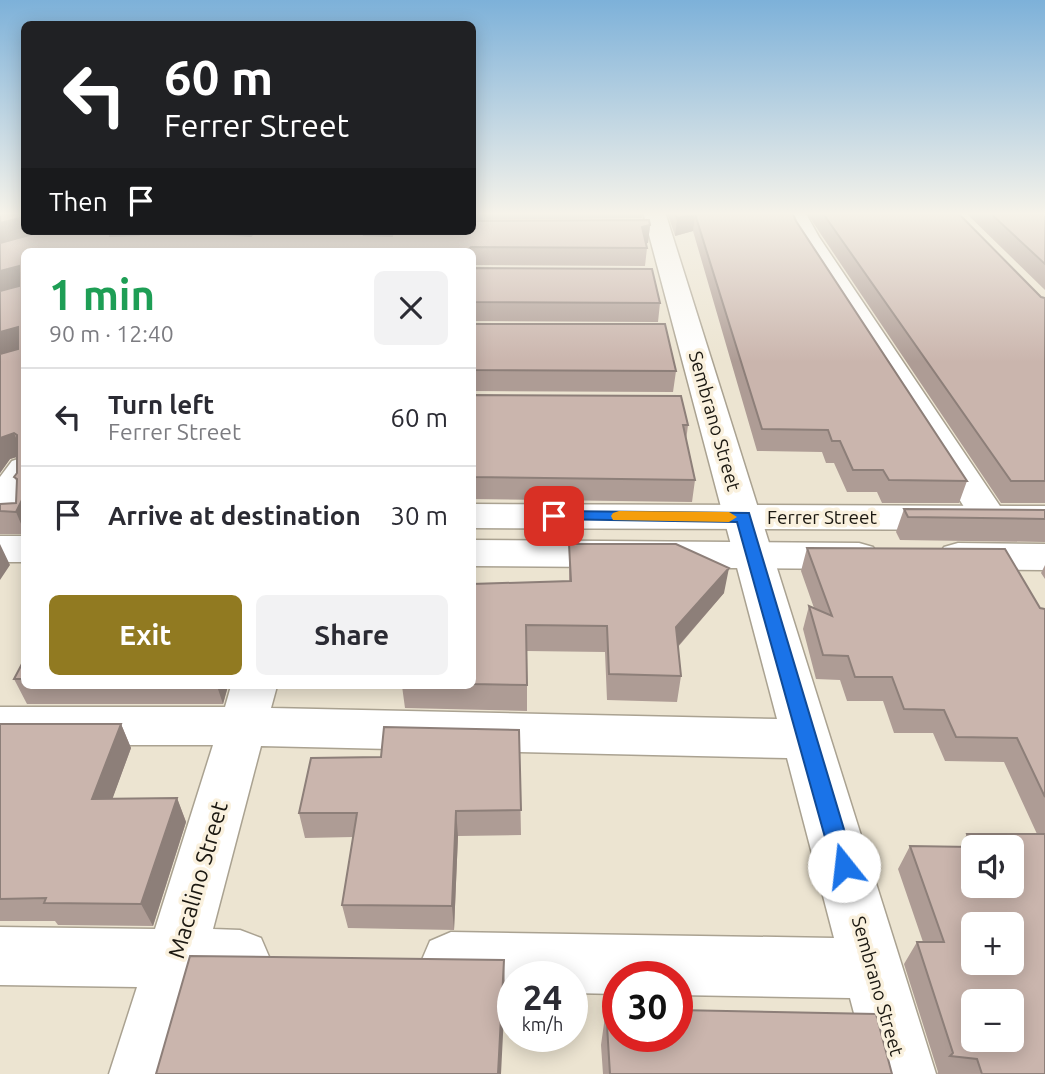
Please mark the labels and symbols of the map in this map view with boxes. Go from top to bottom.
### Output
street label: Sembrano Street [685,349,746,494]
pin [524,486,584,546]
street label: Ferrer Street [767,506,877,528]
street label: Macalino Street [163,799,232,961]
position arrow [807,829,881,903]
street label: Sembrano Street [848,914,909,1059]
speed limit sign: 30 [602,961,693,1052]

